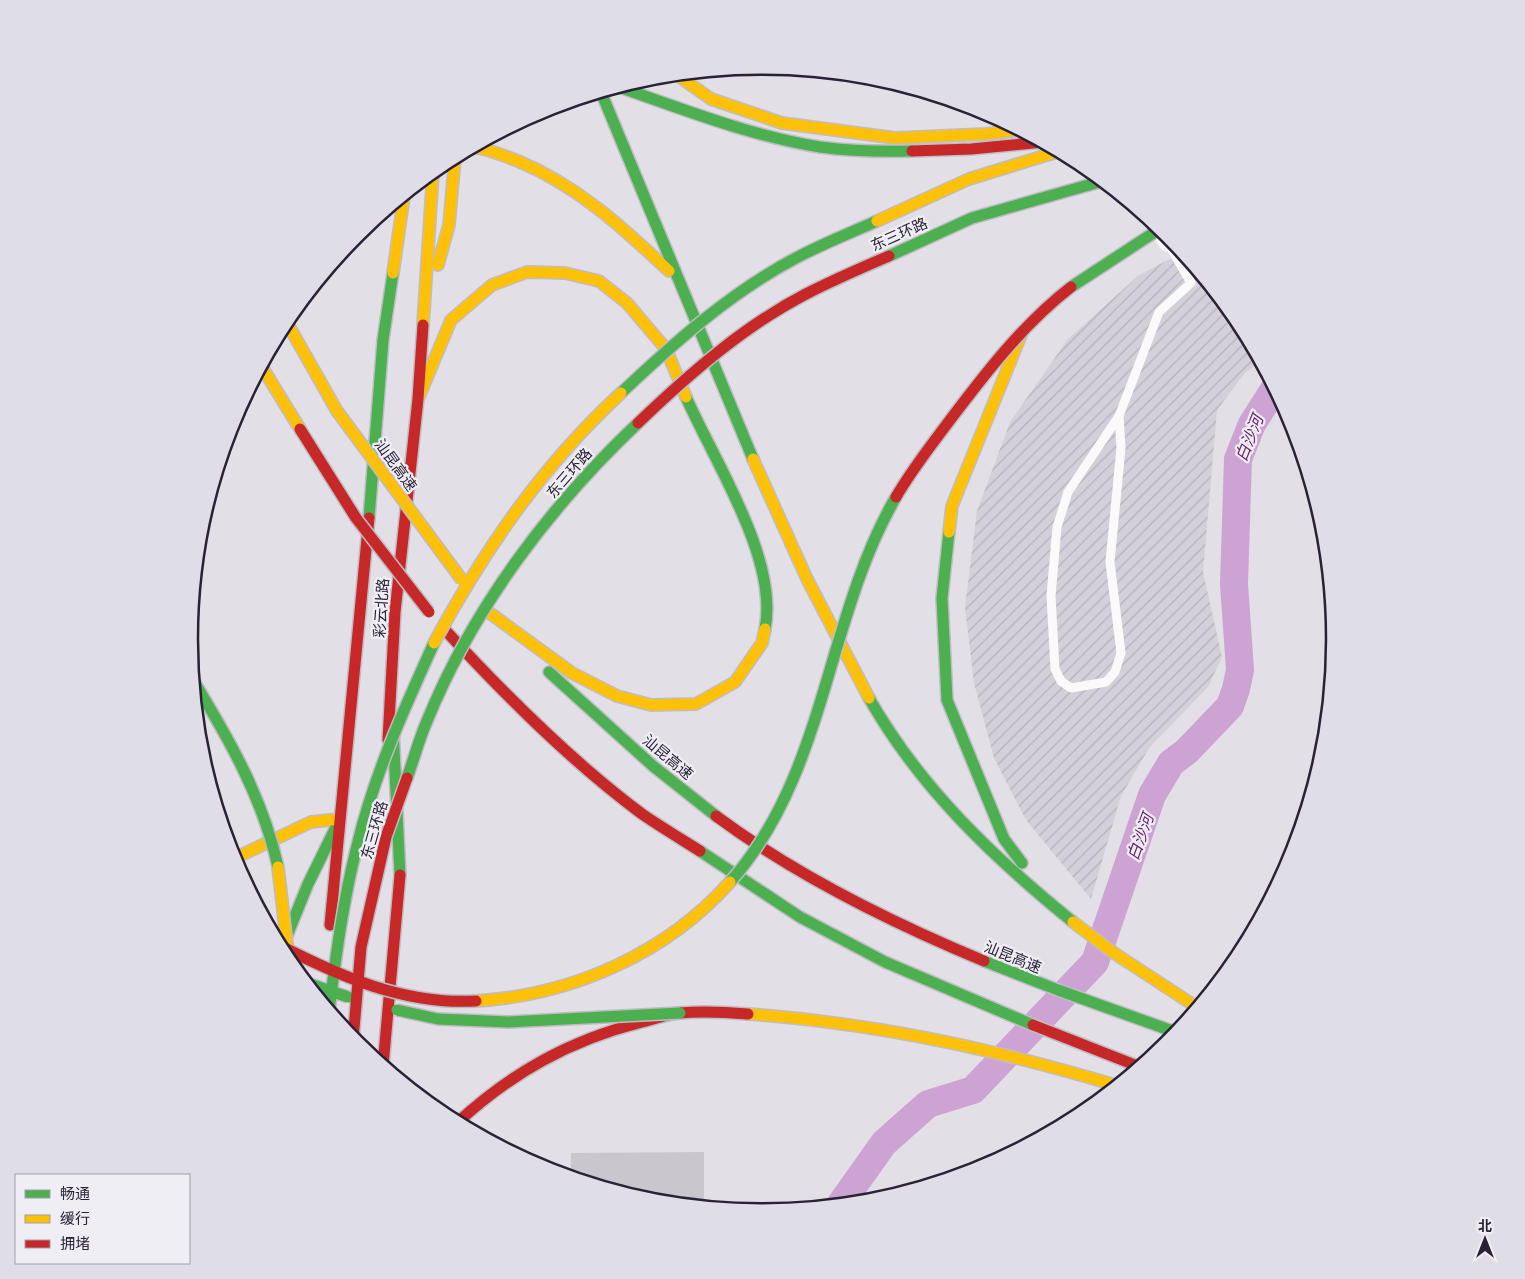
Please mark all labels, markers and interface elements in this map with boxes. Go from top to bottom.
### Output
street label: 东三环路 [868,213,930,255]
water label: 白沙河 [1231,409,1268,464]
street label: 汕昆高速 [371,435,421,495]
street label: 东三环路 [542,444,596,502]
street label: 彩云北路 [369,577,393,639]
street label: 汕昆高速 [639,730,697,784]
street label: 东三环路 [357,799,391,861]
water label: 白沙河 [1122,808,1159,863]
street label: 汕昆高速 [982,937,1044,977]
legend [15,1174,190,1264]
text: 畅通 [60,1184,90,1203]
text: 缓行 [60,1209,90,1228]
north arrow [1460,1214,1510,1264]
text: 北 [1478,1217,1492,1235]
text: 拥堵 [60,1234,90,1253]

